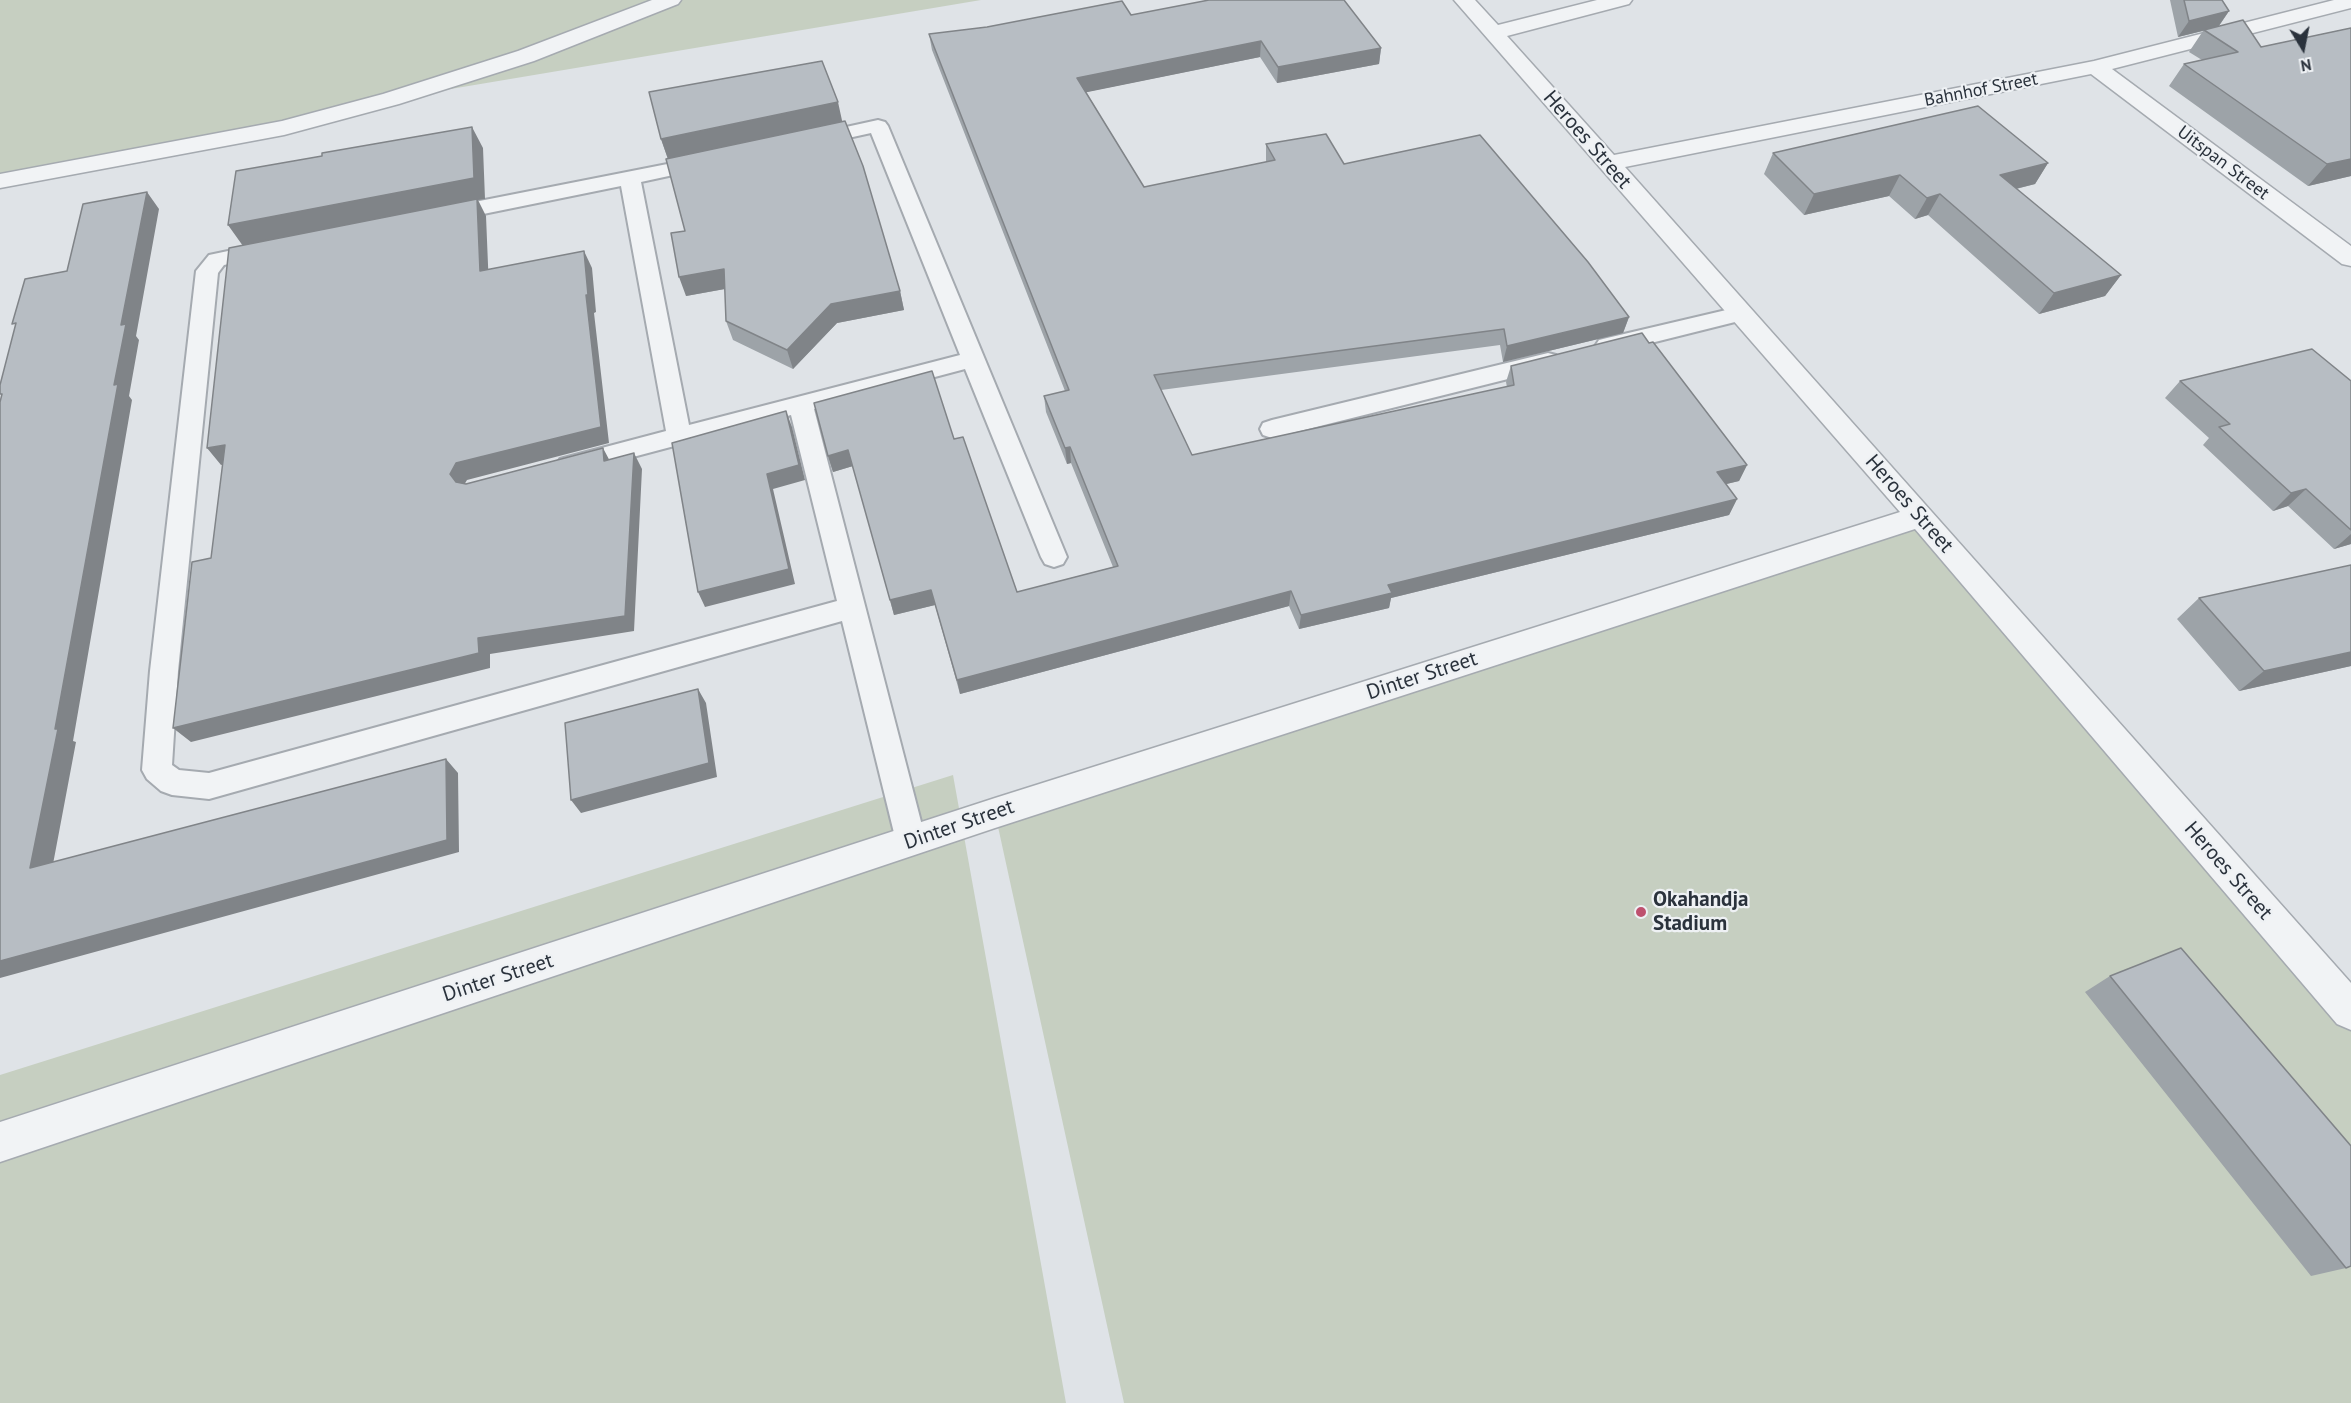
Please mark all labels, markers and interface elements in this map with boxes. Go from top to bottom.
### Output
north arrow [2273,18,2333,78]
text: N [2299,55,2313,76]
street label: Bahnhof Street [1923,68,2039,112]
street label: Heroes Street [1537,86,1637,194]
street label: Uitspan Street [2173,121,2273,205]
street label: Heroes Street [1859,450,1959,558]
street label: Dinter Street [1364,646,1480,706]
street label: Dinter Street [901,794,1017,856]
street label: Heroes Street [2178,817,2278,925]
place label: Okahandja Stadium [1653,887,1748,937]
marker: Okahandja Stadium [1634,905,1648,919]
street label: Dinter Street [440,948,556,1008]

